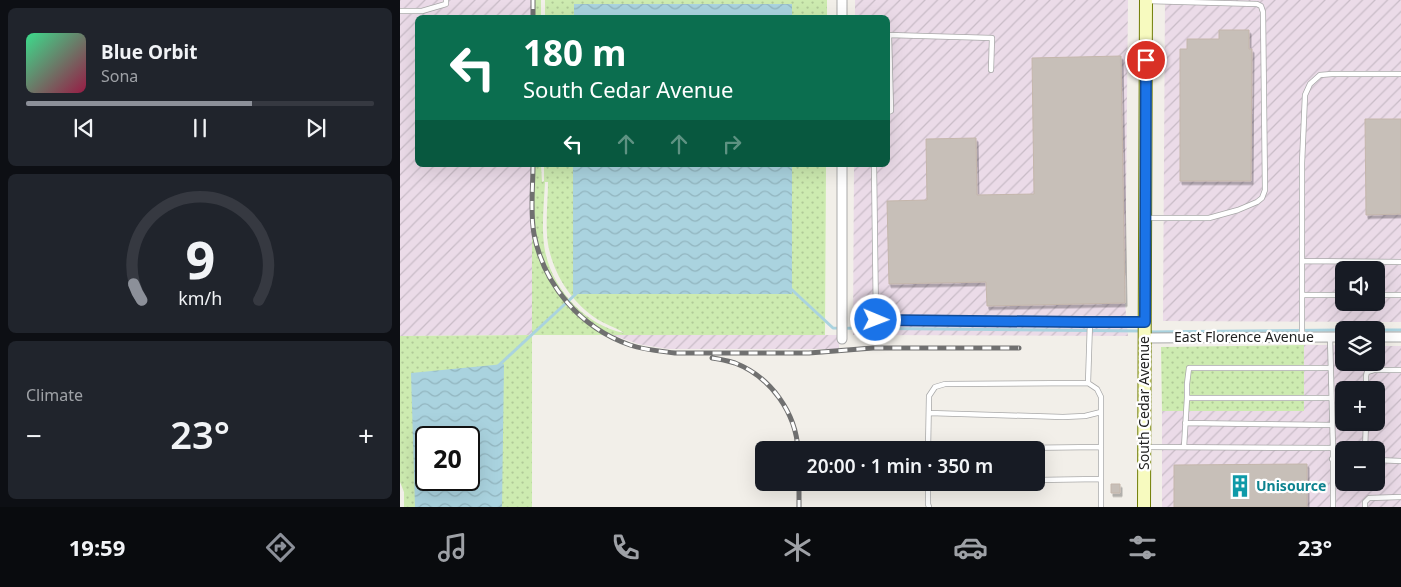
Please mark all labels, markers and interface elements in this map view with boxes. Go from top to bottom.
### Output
text: 180 m [523,29,626,76]
icon: left [440,35,505,100]
text: Blue Orbit [101,39,197,65]
pin [1125,39,1167,81]
icon: arrive [1132,46,1160,74]
text: Sona [101,65,138,87]
text: South Cedar Avenue [523,74,733,104]
icon: previous [70,114,98,142]
icon: pause [186,114,214,142]
icon: next [302,114,330,142]
icon: left [559,130,587,158]
icon: ahead [612,130,640,158]
icon: ahead [665,130,693,158]
icon: right [718,130,746,158]
text: 9 [185,223,215,294]
map controls [1335,261,1385,491]
button: sound [1335,261,1385,311]
text: km/h [178,286,222,310]
position arrow [849,293,901,345]
button: layers [1335,321,1385,371]
street label: East Florence Avenue [1174,327,1314,346]
street label: South Cedar Avenue [1134,336,1153,470]
button: + [1335,381,1385,431]
text: Climate [26,384,83,406]
text: 23° [170,408,230,460]
text: − [26,416,42,454]
text: + [358,416,374,454]
speed limit sign: 20 [415,426,480,491]
button: − [1335,441,1385,491]
text: 20:00 · 1 min · 350 m [807,453,993,479]
building icon: Unisource [1227,473,1253,499]
place label: Unisource [1256,476,1326,495]
icon: directions [263,530,298,565]
icon: music [435,530,470,565]
icon: phone [608,530,643,565]
icon: climate [780,530,815,565]
icon: car [953,530,988,565]
icon: filters [1125,530,1160,565]
text: 19:59 [69,532,125,562]
text: 23° [1298,532,1332,562]

